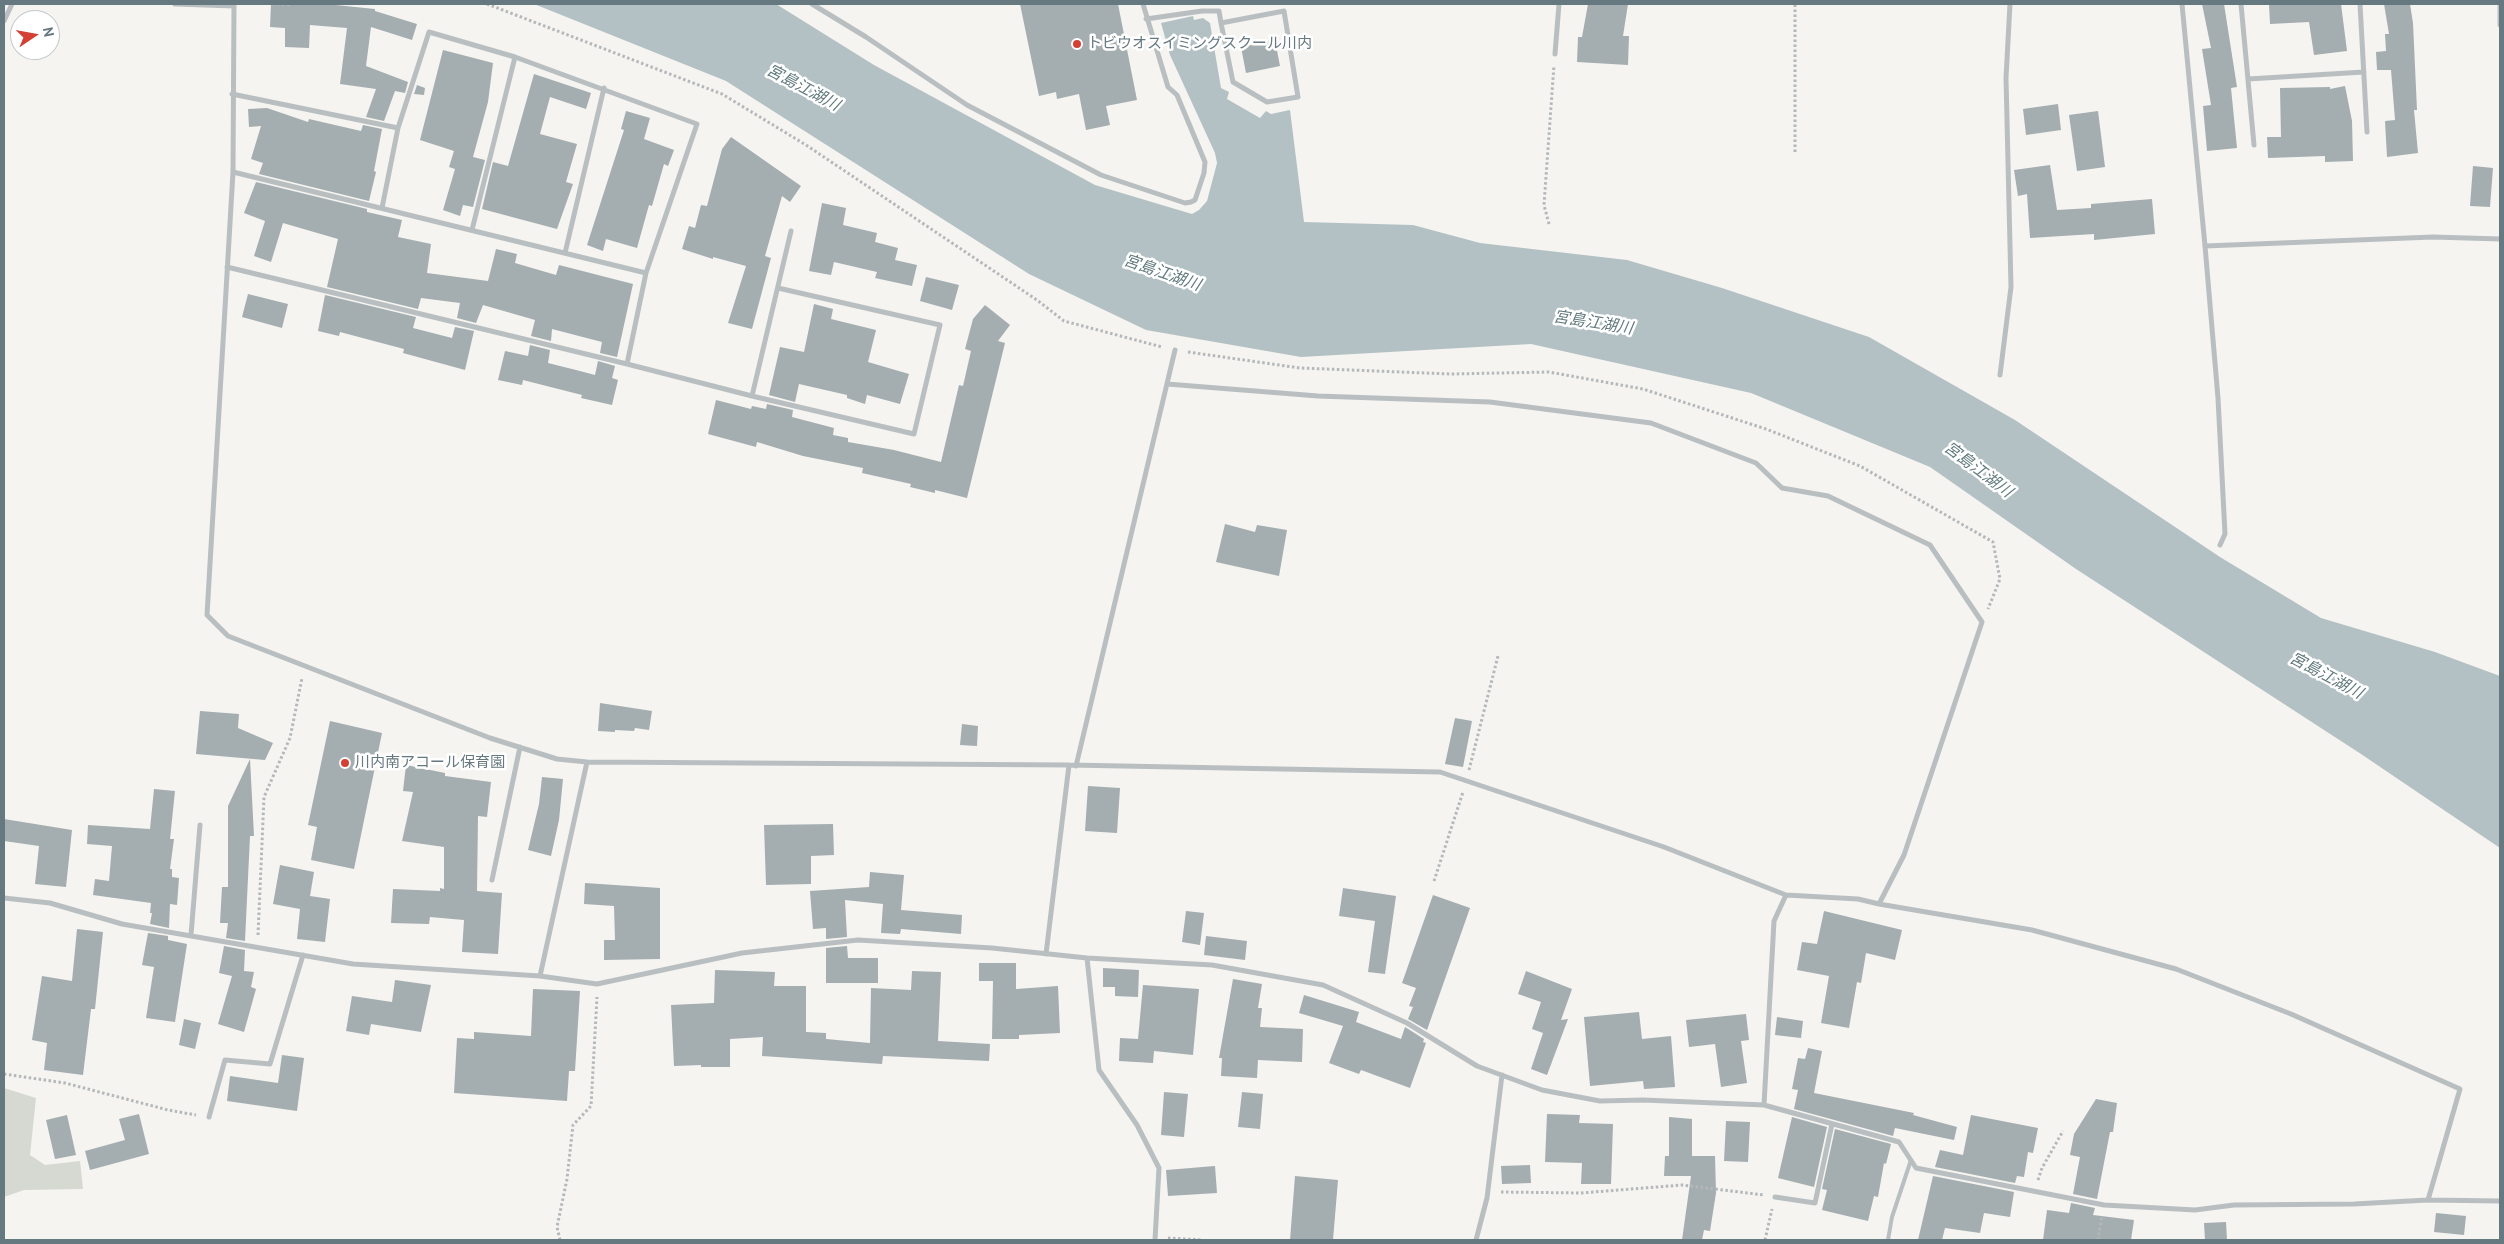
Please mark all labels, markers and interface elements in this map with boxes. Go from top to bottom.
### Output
north arrow [10,10,60,60]
text: N [39,26,58,38]
place label: トビウオスイミングスクール川内 [1087,35,1312,53]
marker: トビウオスイミングスクール川内 [1071,38,1083,50]
water label: 宮島江湖川 [763,61,843,115]
water label: 宮島江湖川 [1121,251,1203,295]
water label: 宮島江湖川 [1552,307,1634,339]
water label: 宮島江湖川 [1940,438,2016,502]
water label: 宮島江湖川 [2286,649,2366,703]
place label: 川内南アコール保育園 [355,754,505,772]
marker: 川内南アコール保育園 [339,757,351,769]

